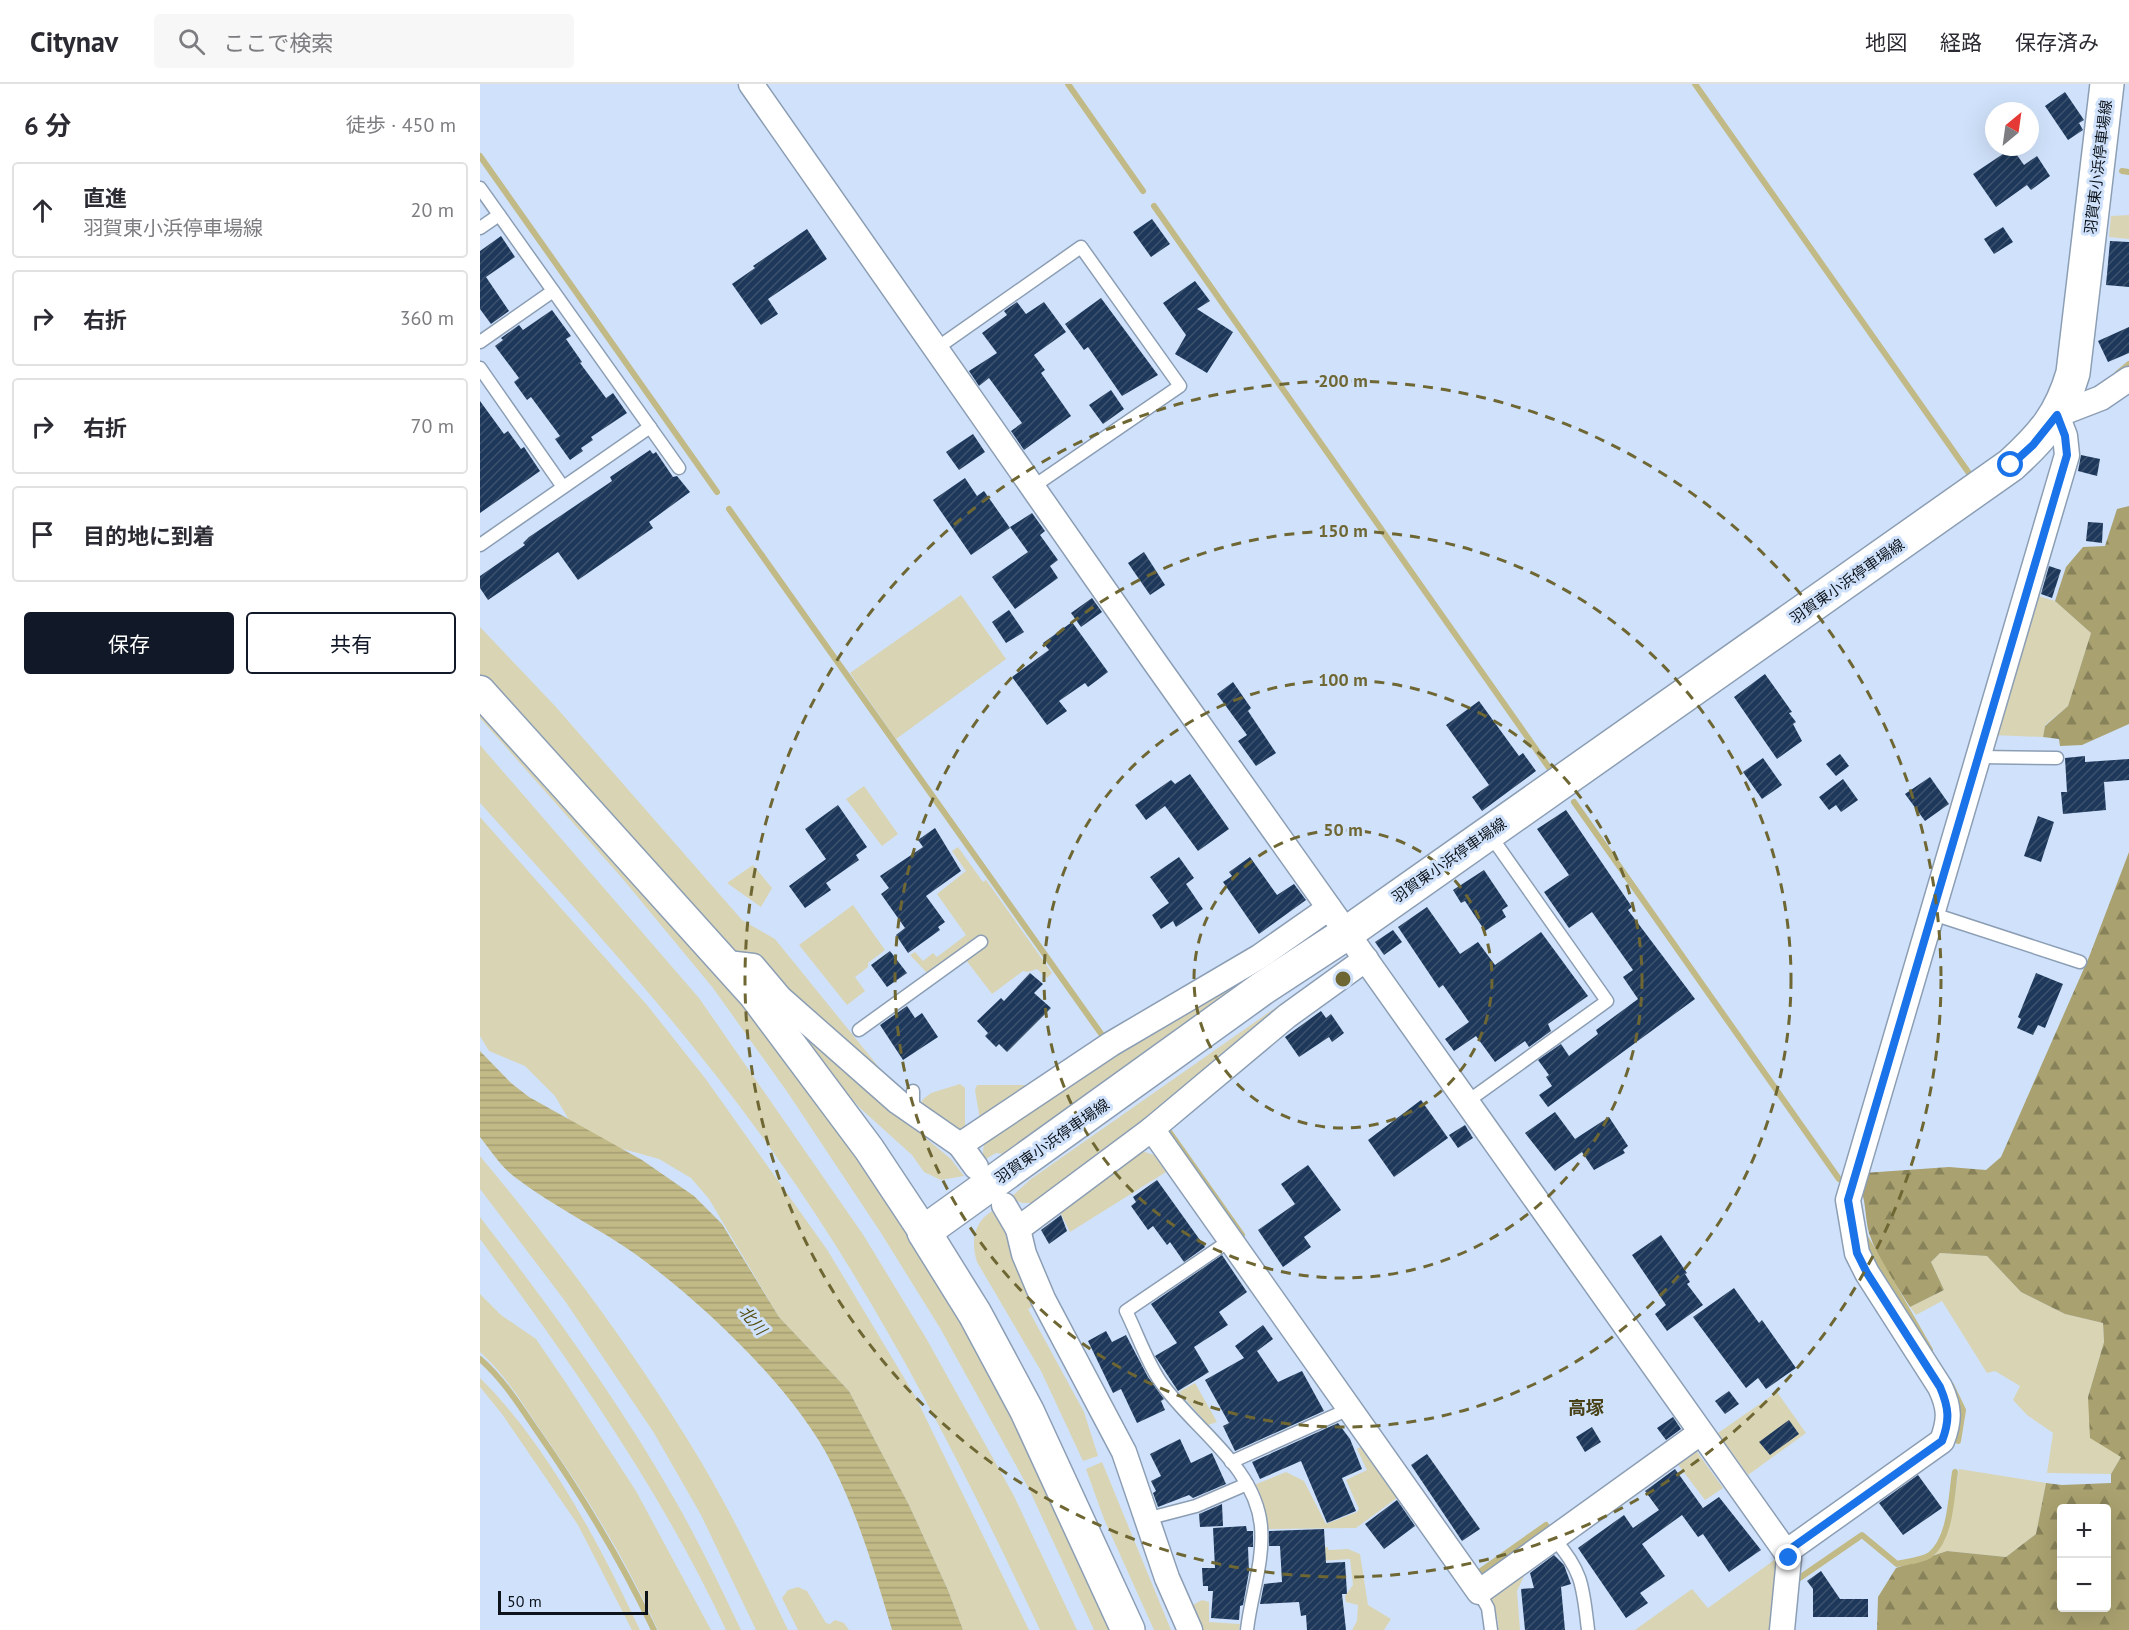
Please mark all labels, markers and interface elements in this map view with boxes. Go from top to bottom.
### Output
search box [154,14,574,68]
text: Citynav [30,23,118,60]
icon: search [175,25,208,58]
text: ここで検索 [223,29,333,57]
text: 地図 [1865,29,1907,56]
text: 経路 [1940,29,1982,56]
text: 保存済み [2015,29,2099,56]
street label: 羽賀東小浜停車場線 [2080,99,2116,235]
north arrow [1985,102,2039,156]
text: 6 分 [24,109,71,142]
text: 徒歩 · 450 m [346,112,456,138]
text: 直進 [83,184,127,212]
icon: ahead [26,194,59,227]
text: 20 m [411,197,454,223]
text: 羽賀東小浜停車場線 [83,215,263,241]
icon: right [26,302,59,335]
text: 360 m [400,305,454,331]
text: 右折 [83,306,127,334]
text: 200 m [1318,369,1368,392]
icon: right [26,410,59,443]
text: 70 m [411,413,454,439]
text: 右折 [83,414,127,442]
route start [1997,451,2023,477]
icon: arrive [26,518,59,551]
text: 150 m [1318,519,1368,542]
text: 目的地に到着 [83,522,215,550]
street label: 羽賀東小浜停車場線 [1786,534,1908,628]
button: 保存 [24,612,234,674]
button: 共有 [246,612,456,674]
text: 100 m [1318,668,1368,691]
street label: 羽賀東小浜停車場線 [1388,813,1510,907]
text: 50 m [1323,818,1363,841]
centre of rings [1333,969,1353,989]
street label: 羽賀東小浜停車場線 [991,1094,1113,1188]
water label: 北川 [735,1301,772,1340]
district label: 高塚 [1568,1396,1604,1419]
map controls [2057,1504,2111,1612]
button: + [2057,1504,2111,1558]
route end [1775,1544,1801,1570]
button: − [2057,1558,2111,1612]
scale bar [498,1588,648,1616]
text: 50 m [507,1591,542,1611]

